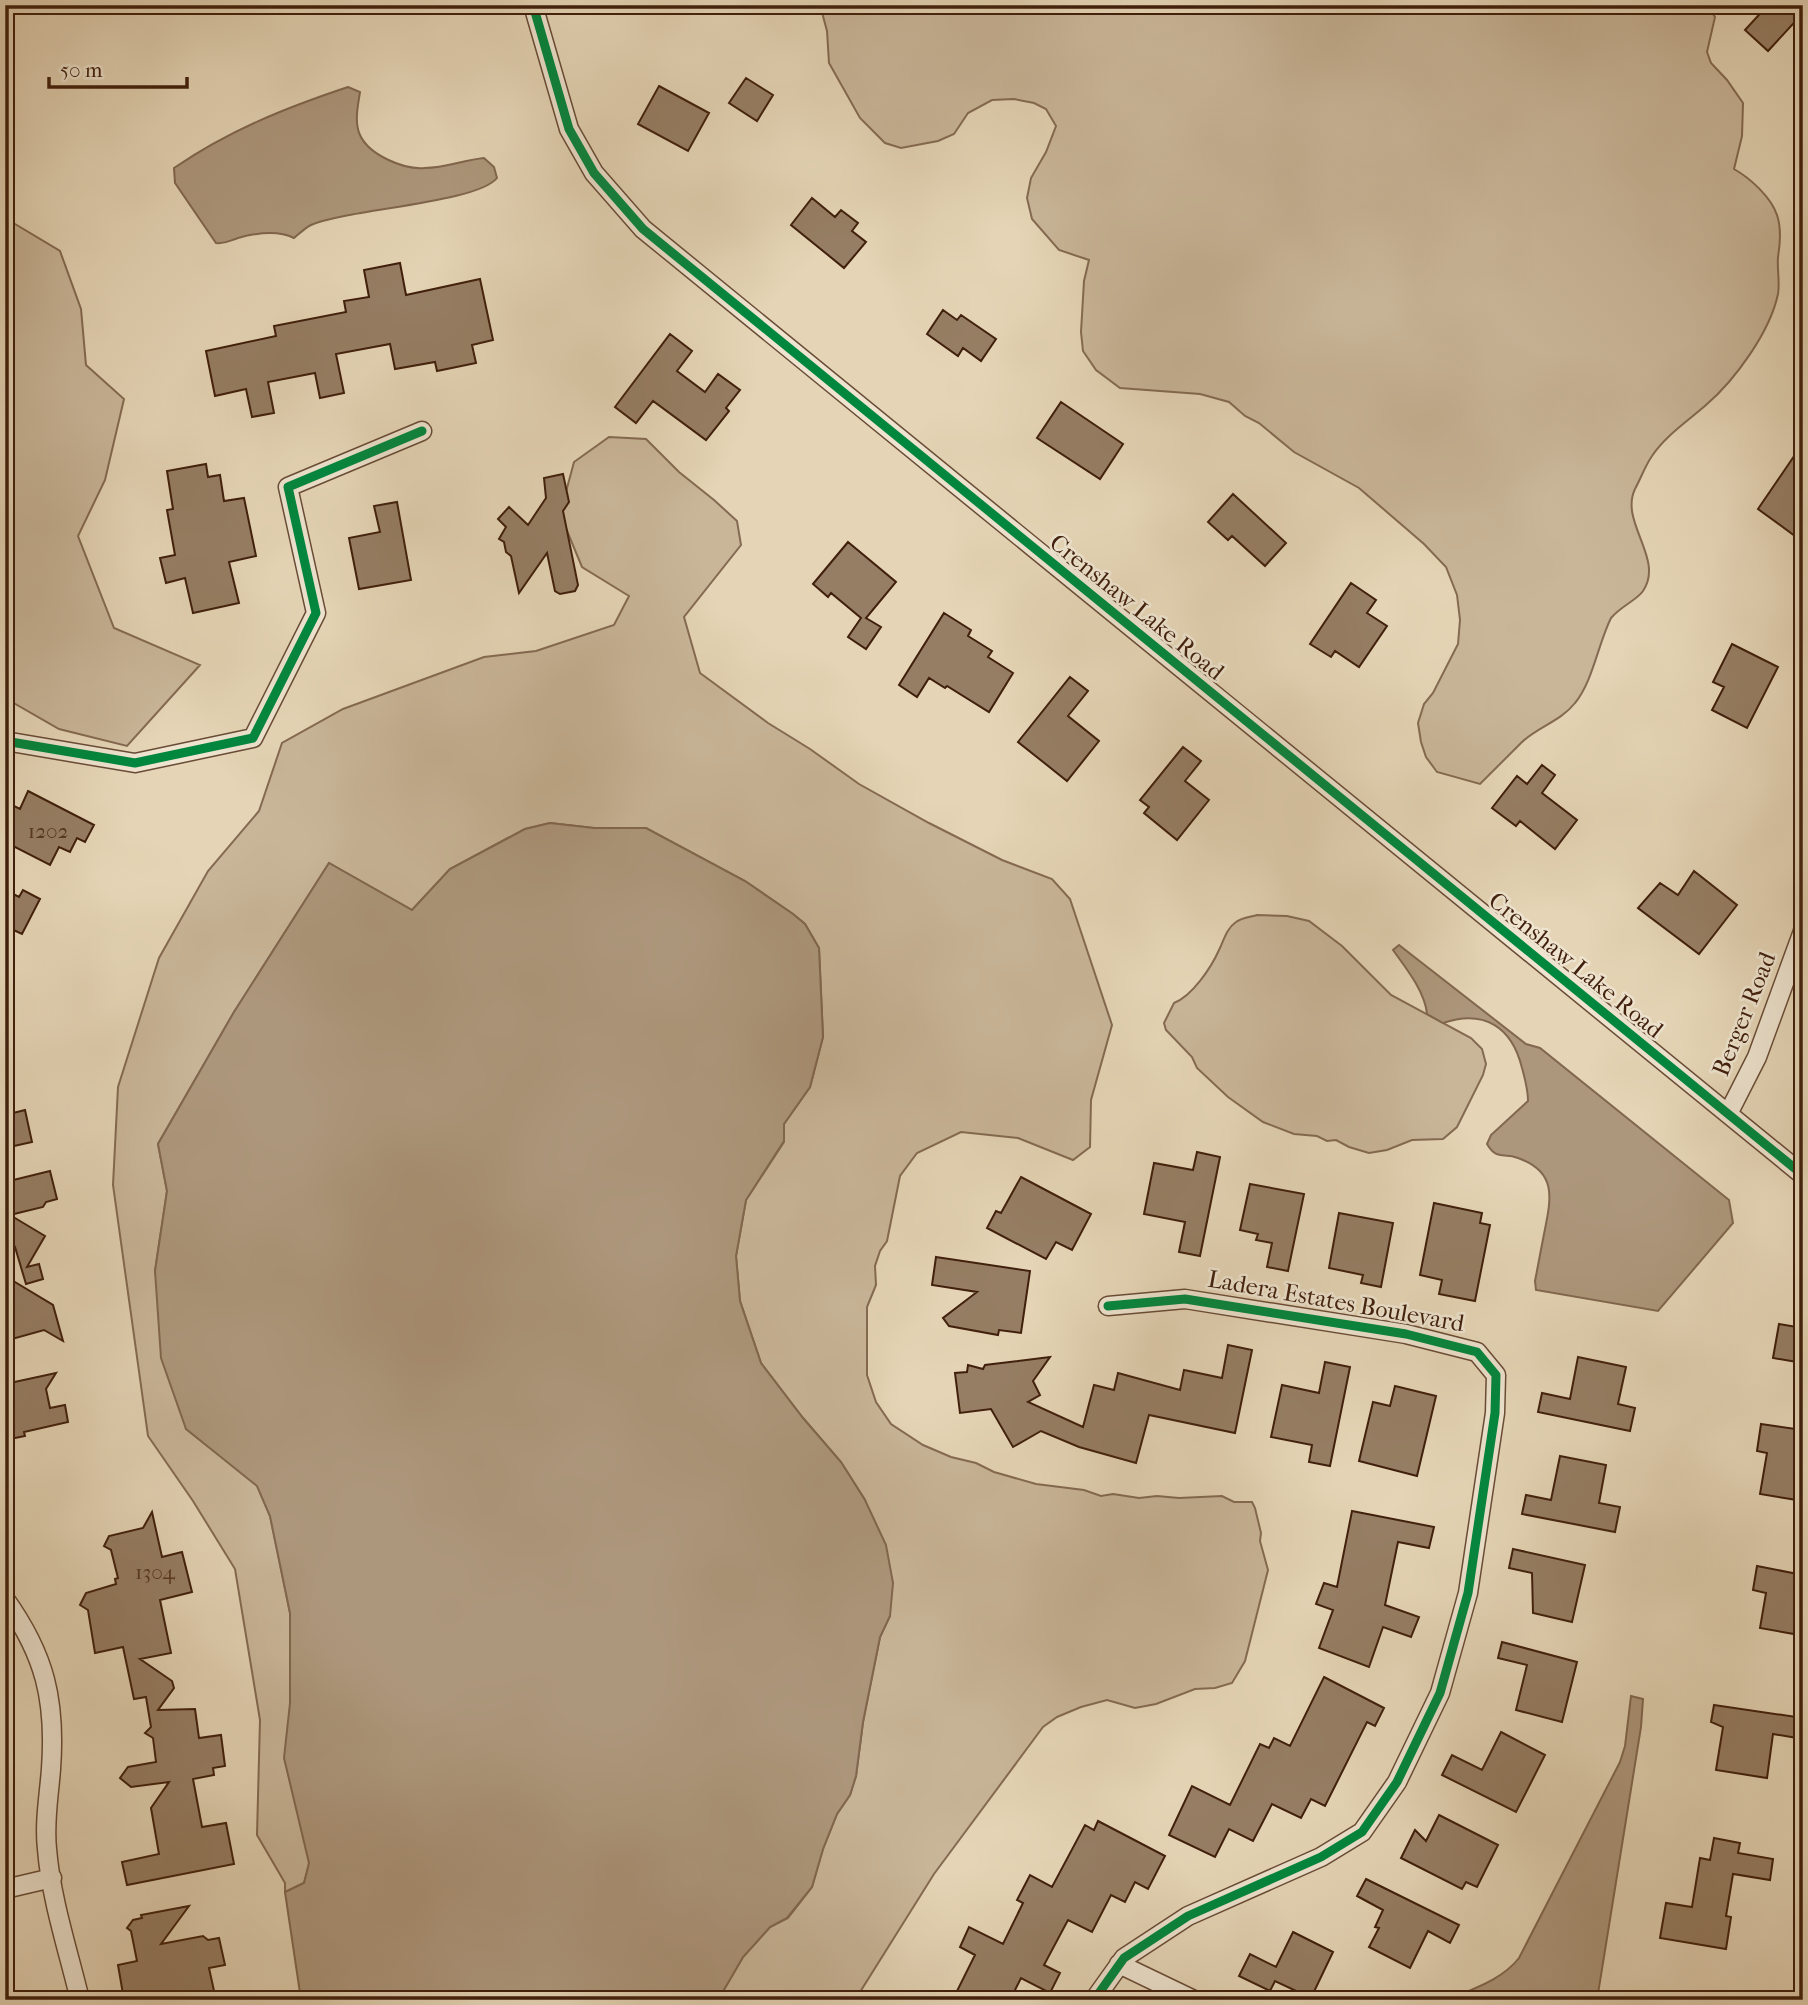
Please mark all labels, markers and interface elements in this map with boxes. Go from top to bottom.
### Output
scale bar [49,46,187,90]
text: 50 m [60,58,103,82]
street label: Crenshaw Lake Road [1044,528,1230,686]
house number: 1202 [28,819,69,843]
street label: Crenshaw Lake Road [1483,886,1669,1044]
street label: Berger Road [1706,947,1782,1080]
street label: Ladera Estates Boulevard [1206,1265,1467,1338]
house number: 1304 [135,1560,176,1584]

